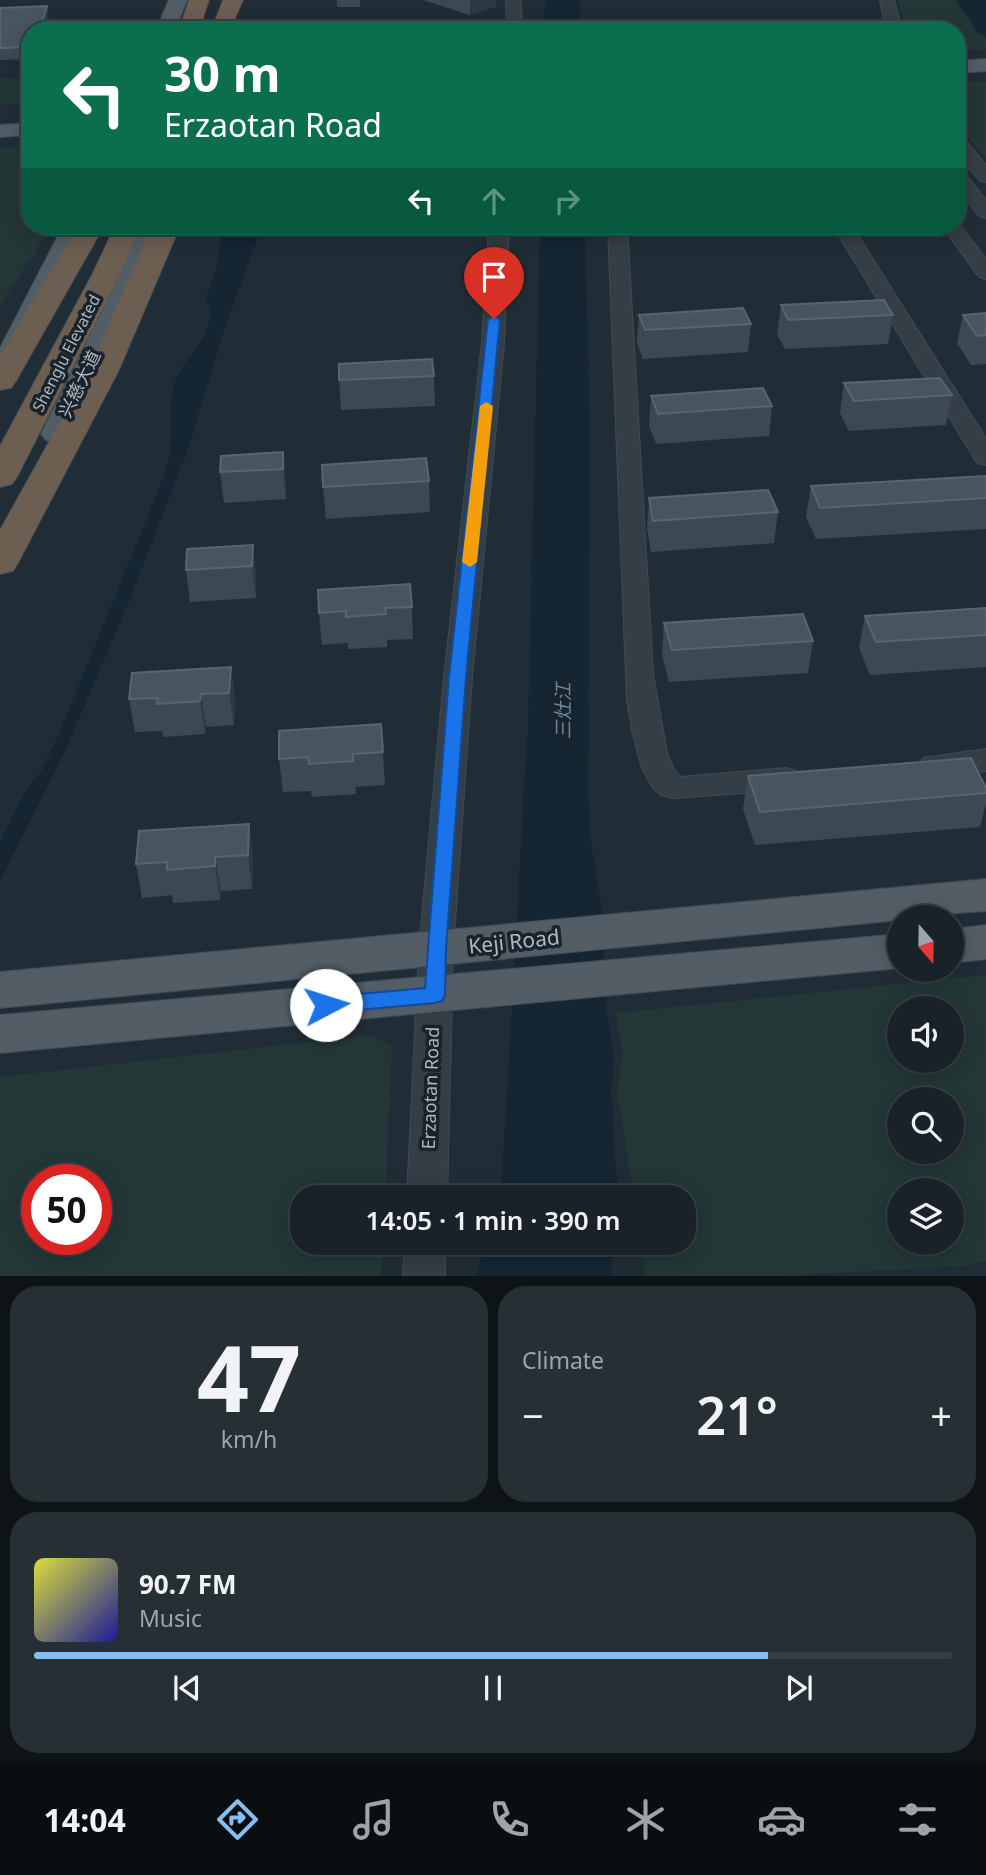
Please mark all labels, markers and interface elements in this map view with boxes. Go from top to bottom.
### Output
text: 30 m [164,40,281,106]
icon: left [49,49,140,140]
text: Erzaotan Road [164,103,382,146]
icon: left [402,182,440,220]
icon: ahead [475,182,513,220]
icon: right [548,182,586,220]
pin [464,247,524,319]
icon: arrive [475,258,513,296]
street label: Shenglu Elevated [27,291,105,415]
street label: 兴慈大道 [53,346,106,421]
water label: 三灶江 [550,681,576,740]
north arrow [887,905,964,982]
map controls [887,905,964,1255]
street label: Keji Road [467,922,561,960]
position arrow [289,968,363,1042]
button: sound [887,996,964,1073]
street label: Erzaotan Road [416,1026,444,1150]
button: search [887,1087,964,1164]
speed limit sign: 50 [21,1164,112,1255]
button: layers [887,1178,964,1255]
text: 14:05 · 1 min · 390 m [366,1202,620,1238]
text: 47 [197,1315,301,1439]
text: Climate [522,1344,604,1376]
text: 21° [696,1379,778,1450]
text: − [522,1389,544,1441]
text: + [930,1389,952,1441]
text: km/h [221,1423,277,1455]
text: 90.7 FM [139,1566,236,1602]
text: Music [139,1602,202,1634]
icon: previous [168,1669,206,1707]
icon: pause [474,1669,512,1707]
icon: next [780,1669,818,1707]
icon: directions [213,1795,262,1844]
icon: music [349,1795,398,1844]
icon: phone [485,1795,534,1844]
icon: climate [621,1795,670,1844]
icon: car [757,1795,806,1844]
icon: filters [893,1795,942,1844]
text: 14:04 [44,1798,126,1841]

